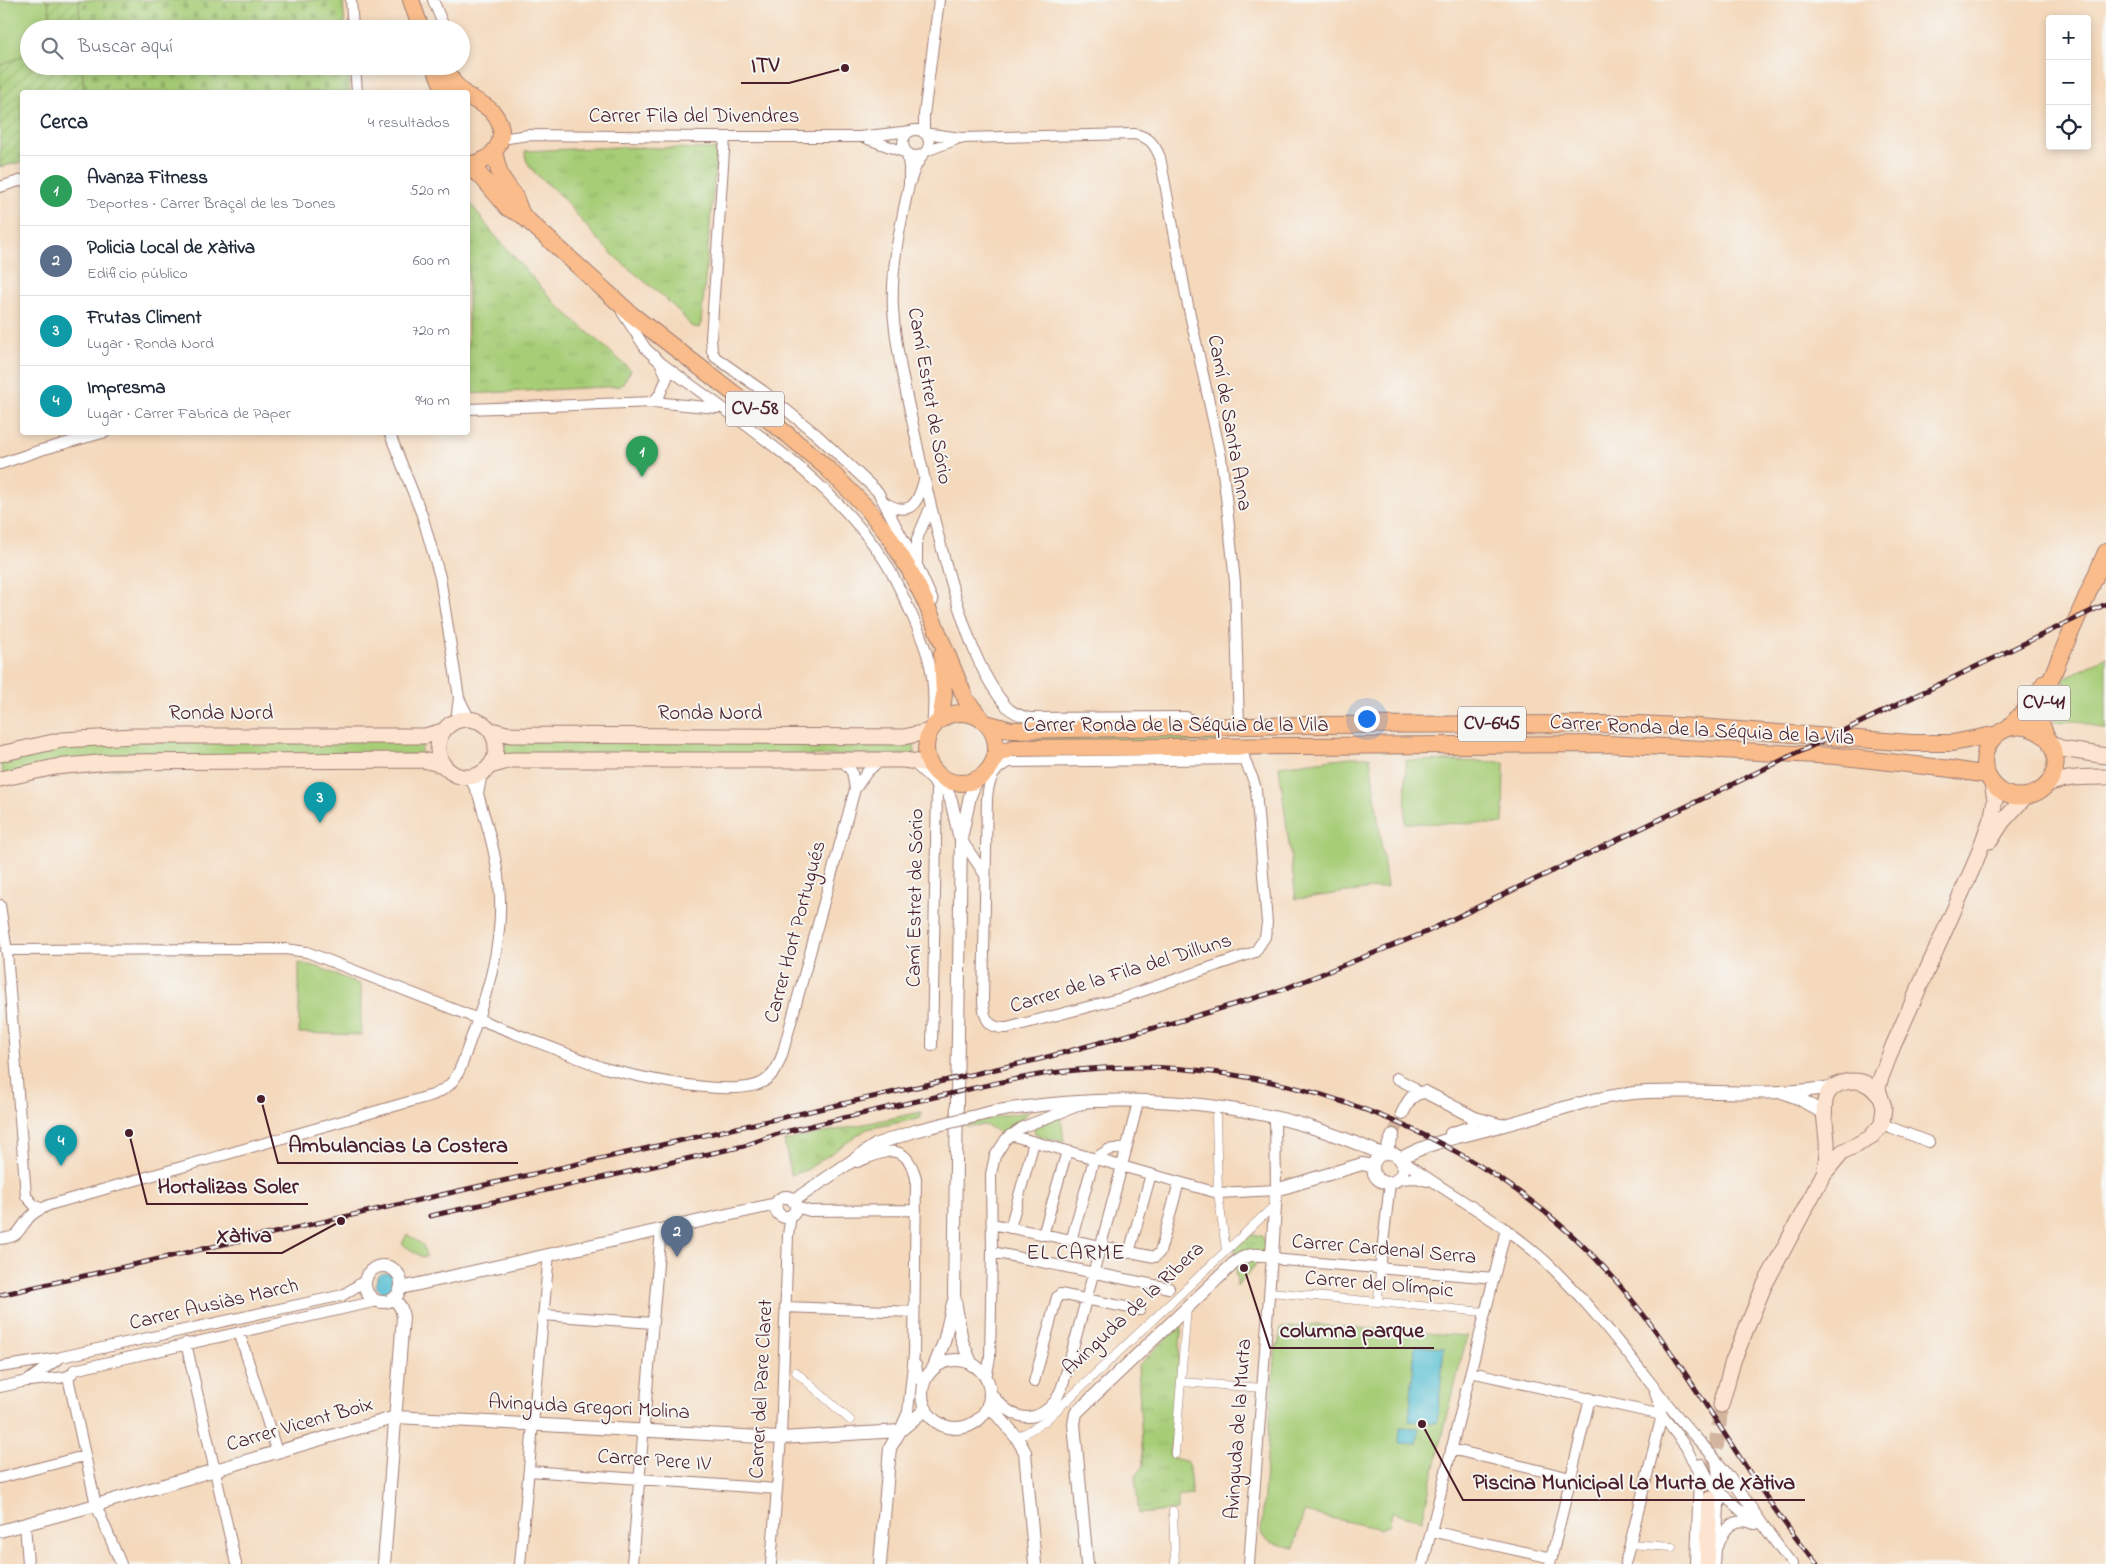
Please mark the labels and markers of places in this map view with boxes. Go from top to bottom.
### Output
callout: ITV [741,46,789,83]
pin: 1 [626,436,658,477]
pin: 3 [304,782,336,823]
pin: 4 [45,1125,77,1166]
callout: Ambulancias La Costera [278,1126,518,1163]
callout: Hortalizas Soler [147,1167,308,1204]
callout: Xàtiva [206,1216,282,1253]
pin: 2 [661,1216,693,1257]
callout: columna parque [1270,1311,1434,1348]
callout: Piscina Municipal La Murta de Xàtiva [1463,1463,1805,1500]

